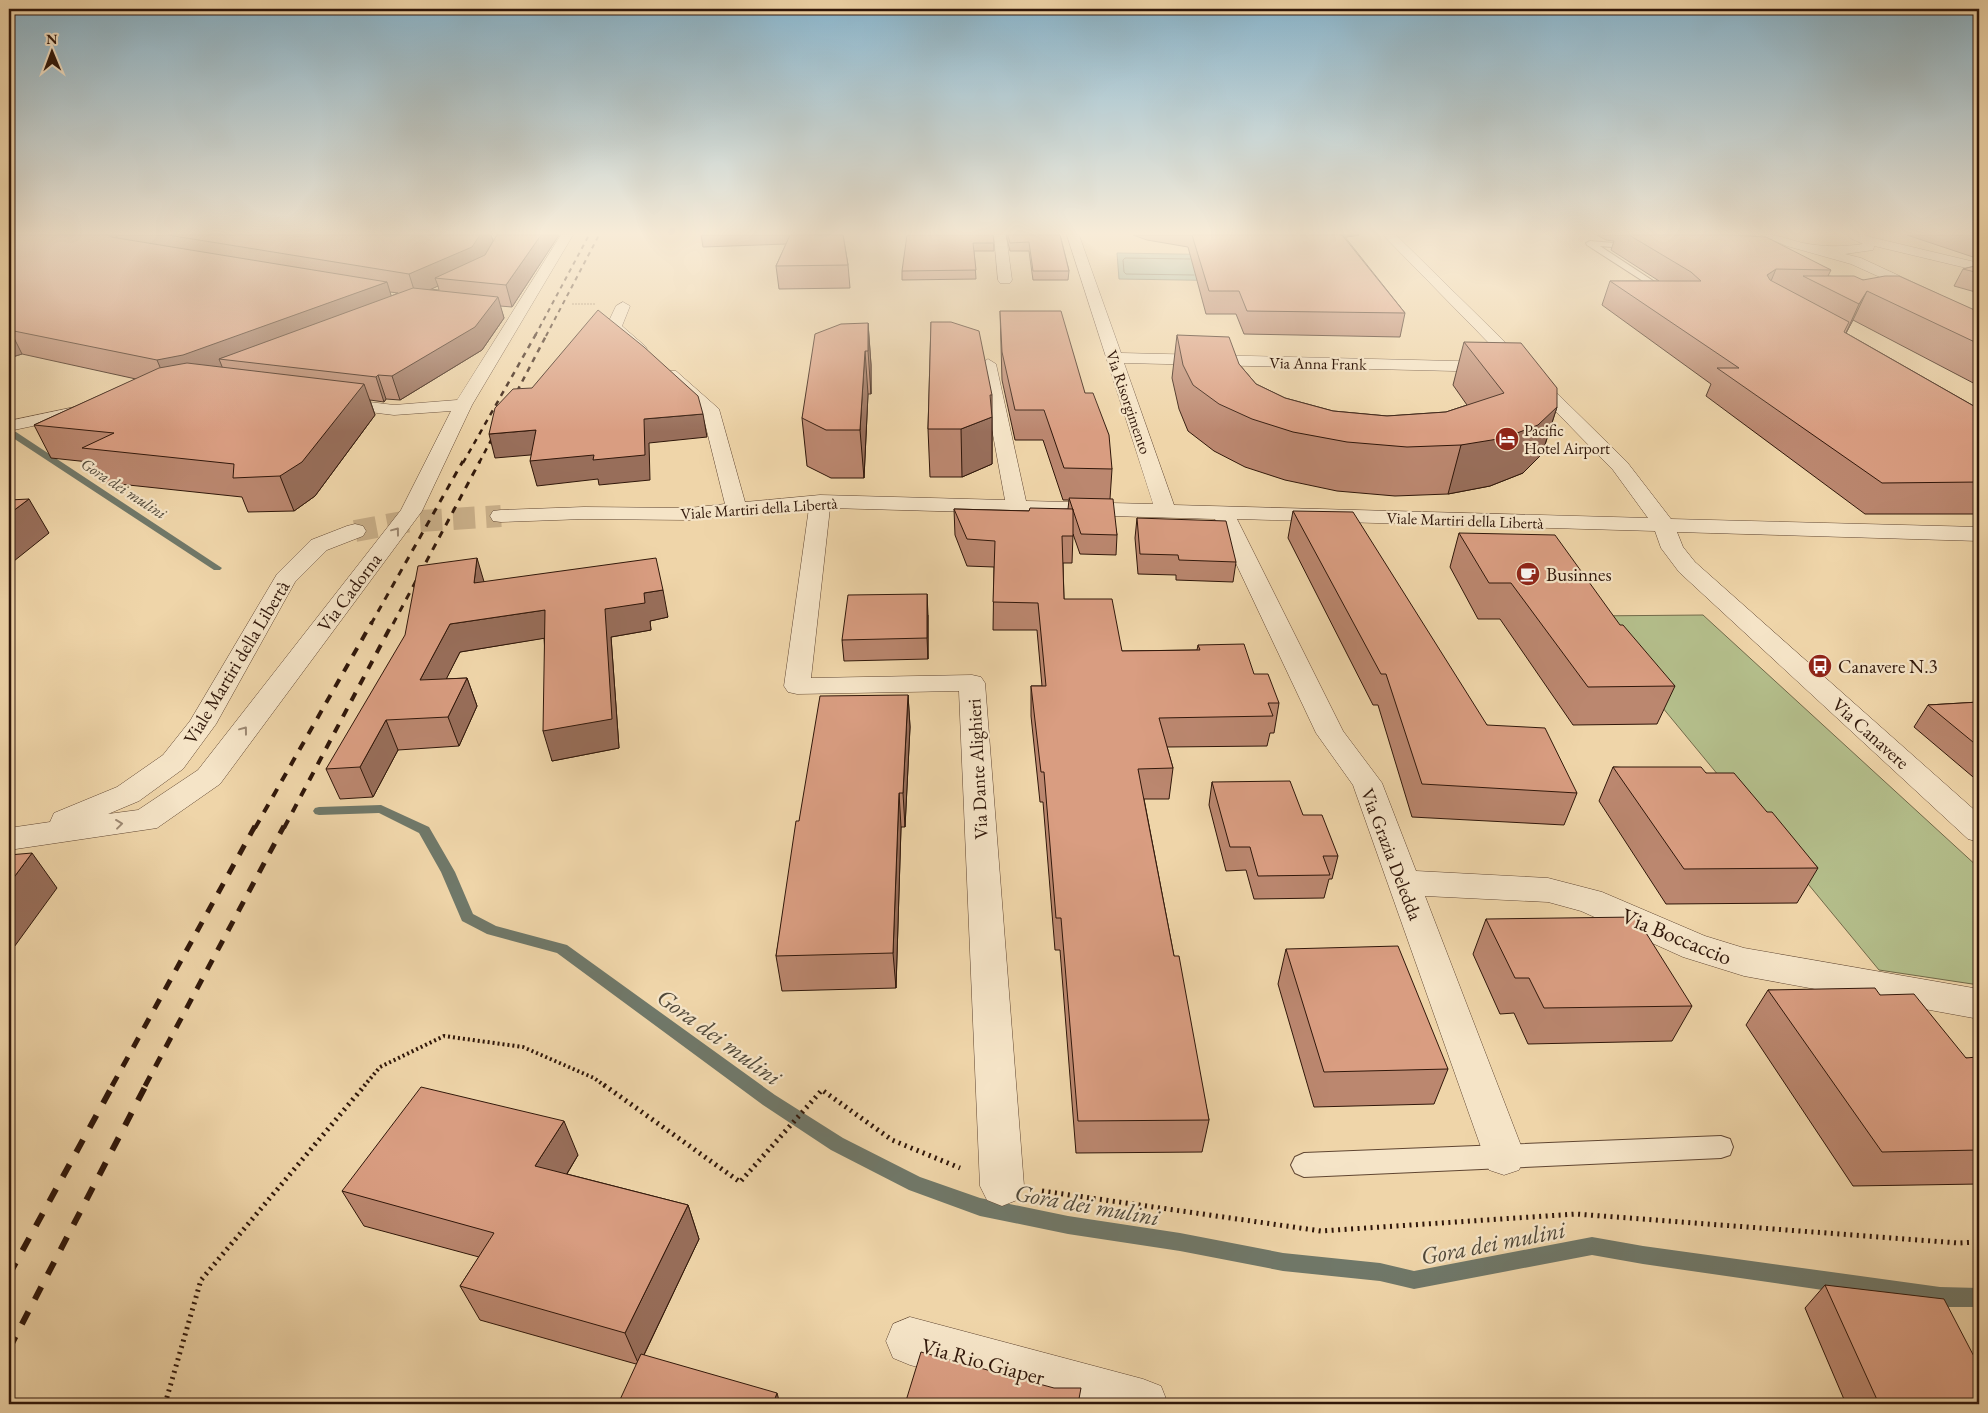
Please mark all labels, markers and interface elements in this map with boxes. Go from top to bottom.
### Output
north arrow [28,28,78,78]
text: N [46,30,58,48]
street label: Via Risorgimento [1101,347,1156,457]
street label: Via Anna Frank [1269,352,1367,375]
place label: Pacific Hotel Airport [1524,420,1610,459]
hotel icon: Pacific Hotel Airport [1494,426,1520,452]
water label: Gora dei mulini [77,453,172,525]
street label: Viale Martiri della Libertà [680,492,839,524]
street label: Viale Martiri della Libertà [1386,507,1545,534]
one-way arrow [390,528,398,537]
street label: Via Cadorna [312,548,387,637]
cafe icon: Businnes [1515,561,1541,587]
place label: Businnes [1546,562,1612,587]
street label: Viale Martiri della Libertà [178,575,295,749]
bus stop icon: Canavere N.3 [1807,653,1833,679]
place label: Canavere N.3 [1838,654,1938,679]
street label: Via Canavere [1827,692,1915,775]
street label: Via Dante Alighieri [961,698,994,840]
one-way arrow [239,727,247,736]
street label: Via Grazia Deledda [1355,785,1428,924]
one-way arrow [115,819,123,829]
street label: Via Boccaccio [1617,901,1736,972]
water label: Gora dei mulini [651,981,788,1093]
water label: Gora dei mulini [1012,1177,1163,1233]
water label: Gora dei mulini [1418,1213,1569,1272]
street label: Via Rio Giaper [918,1331,1049,1392]

